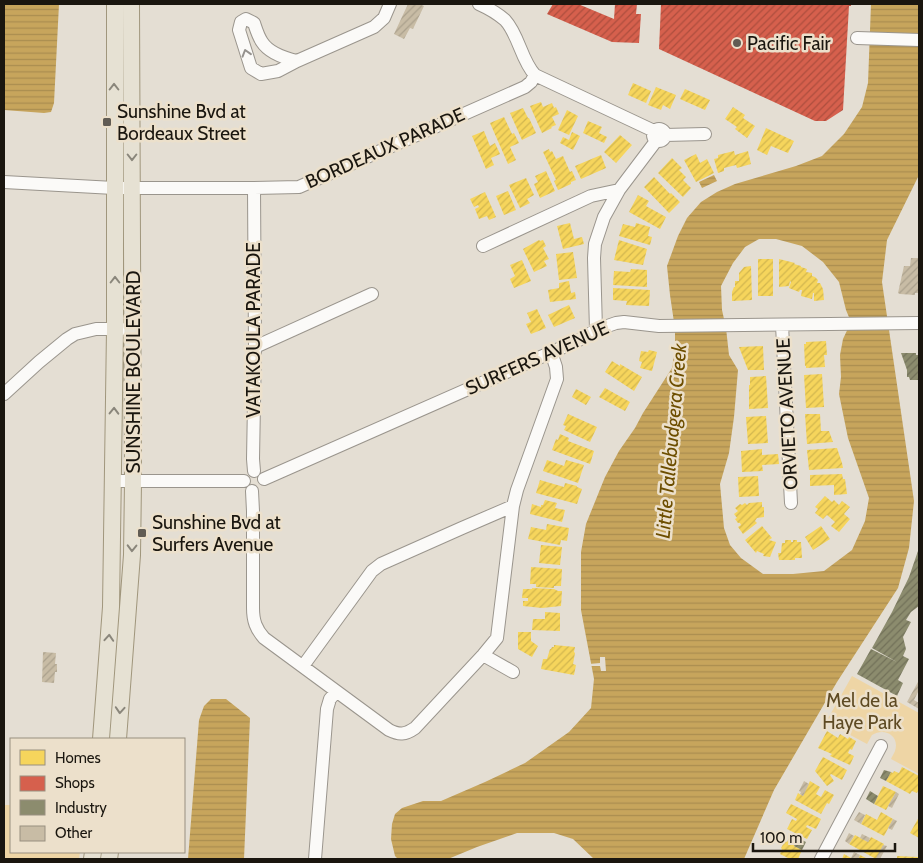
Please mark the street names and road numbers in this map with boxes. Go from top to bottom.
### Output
street label: BORDEAUX PARADE [302,103,468,193]
street label: VATAKOULA PARADE [242,242,265,418]
street label: SUNSHINE BOULEVARD [122,270,145,474]
street label: SURFERS AVENUE [462,316,612,400]
street label: ORVIETO AVENUE [772,337,802,491]

